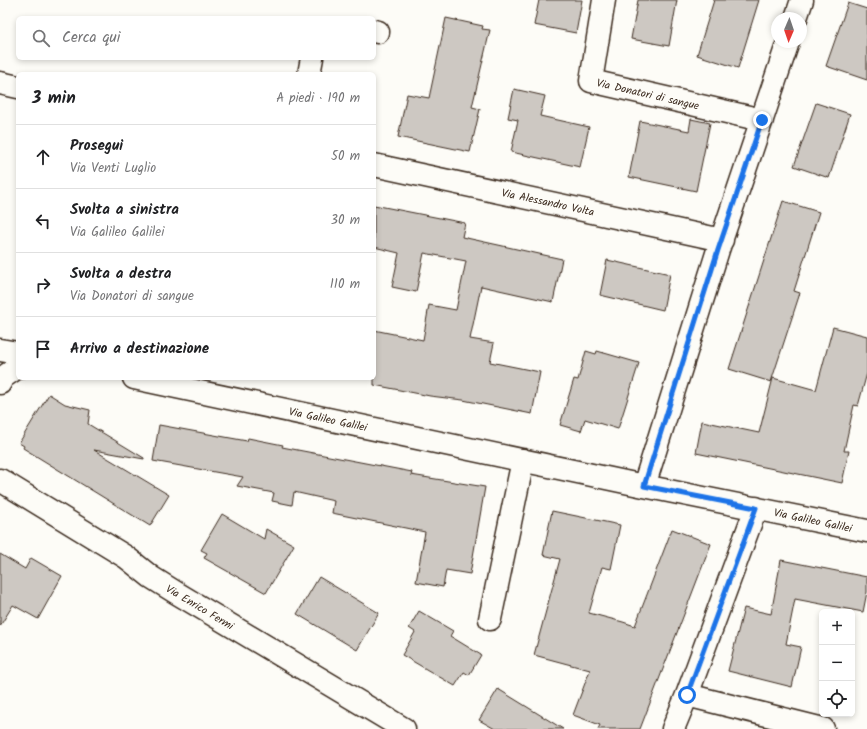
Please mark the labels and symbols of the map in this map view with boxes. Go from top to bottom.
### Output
north arrow [771,12,807,48]
street label: Via Donatori di sangue [595,74,701,116]
route end [753,111,771,129]
street label: Via Alessandro Volta [500,184,596,222]
street label: Via Galileo Galilei [287,403,369,437]
street label: Via Galileo Galilei [772,504,854,538]
street label: Via Enrico Fermi [162,580,237,635]
route start [678,686,696,704]

